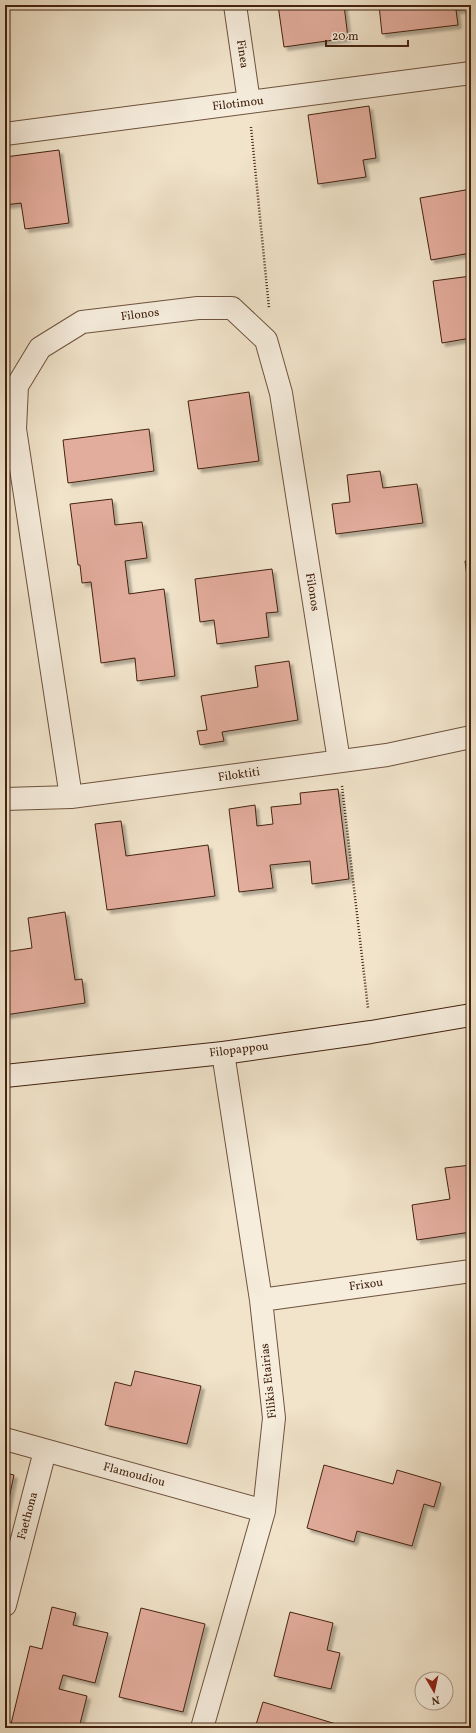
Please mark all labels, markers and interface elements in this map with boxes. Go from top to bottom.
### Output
scale bar [326,22,408,48]
text: 20 m [332,29,359,45]
street label: Finea [232,39,252,69]
street label: Filotimou [211,93,265,115]
street label: Filonos [120,305,160,325]
street label: Filonos [301,572,323,612]
street label: Filoktiti [217,764,261,786]
street label: Filopappou [208,1038,270,1062]
street label: Frixou [348,1275,384,1295]
street label: Filikis Etairias [257,1343,281,1419]
street label: Flamoudiou [101,1459,167,1491]
street label: Faethona [14,1490,42,1542]
north arrow [414,1671,454,1711]
text: N [430,1691,440,1707]

